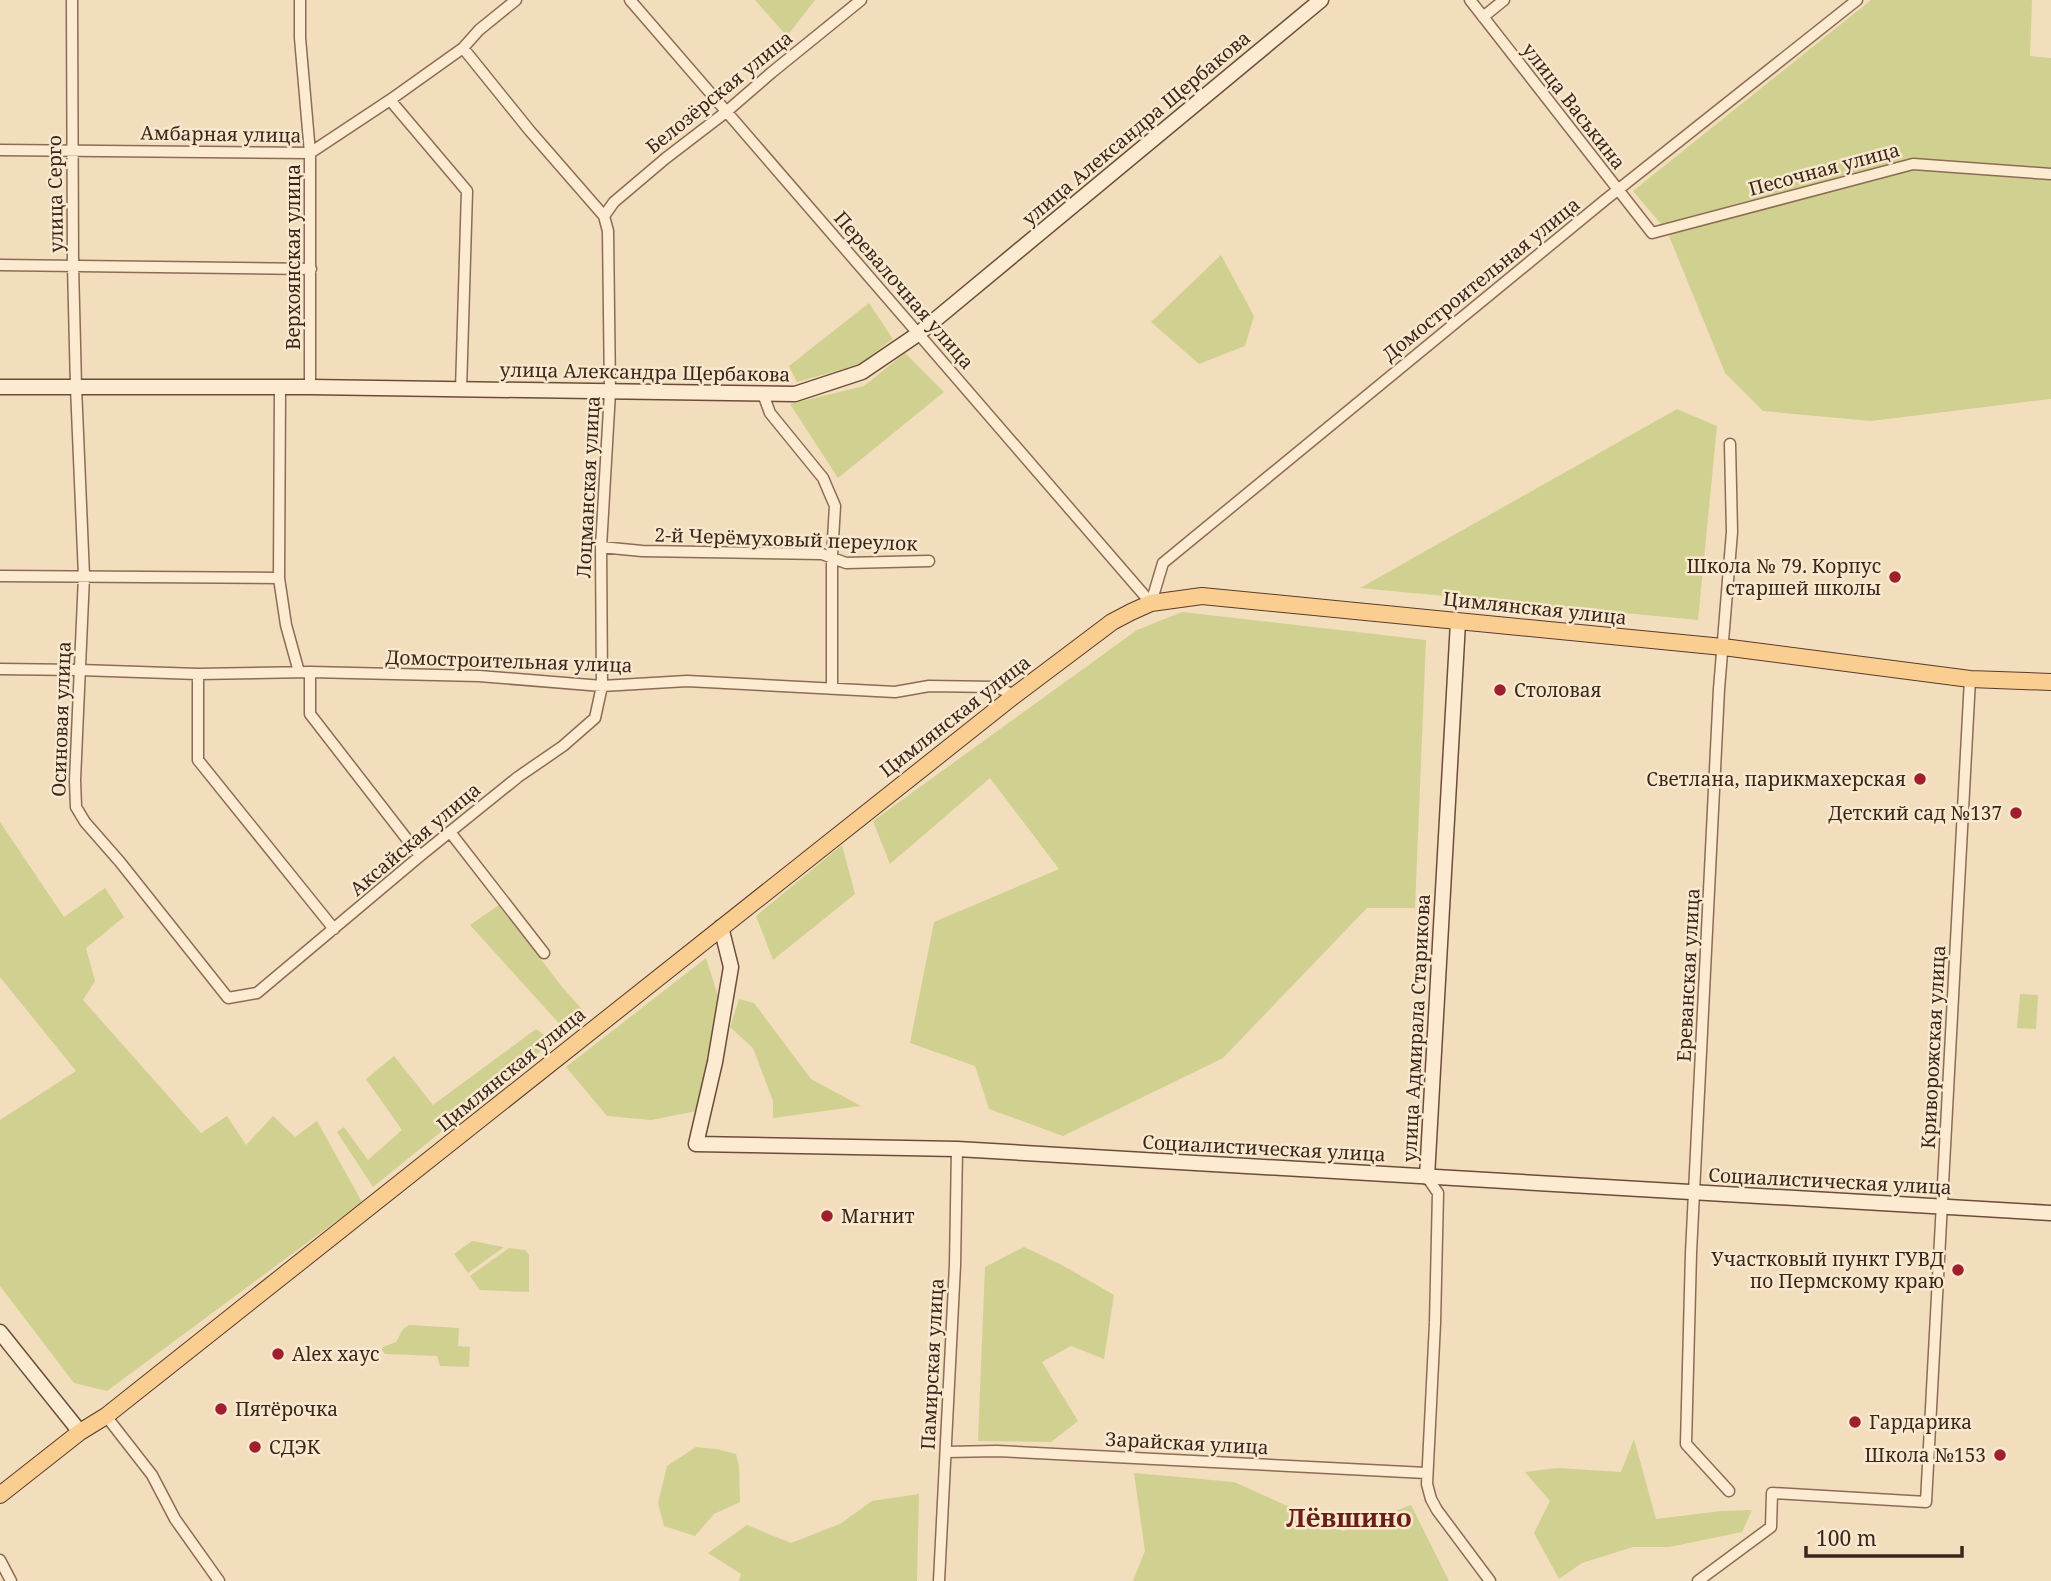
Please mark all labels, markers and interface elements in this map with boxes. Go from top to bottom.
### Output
street label: Белозёрская улица [640,25,798,159]
street label: улица Александра Щербакова [1016,25,1256,231]
street label: улица Васькина [1516,37,1632,175]
street label: Амбарная улица [140,120,302,148]
street label: улица Серго [41,135,69,253]
street label: Песочная улица [1746,136,1902,202]
street label: Верхоянская улица [280,164,306,350]
street label: Домостроительная улица [1377,191,1585,367]
street label: Перевалочная улица [828,205,980,375]
street label: улица Александра Щербакова [499,356,791,388]
street label: Лоцманская улица [570,395,606,579]
street label: 2-й Черёмуховый переулок [654,521,919,557]
place label: Школа № 79. Корпус старшей школы [1686,553,1881,601]
marker: Школа № 79. Корпус старшей школы [1887,569,1903,585]
street label: Цимлянская улица [1442,585,1628,631]
street label: Осиновая улица [45,641,77,797]
street label: Домостроительная улица [385,644,633,678]
street label: Цимлянская улица [874,649,1036,783]
place label: Столовая [1514,677,1602,703]
marker: Столовая [1492,682,1508,698]
place label: Светлана, парикмахерская [1646,766,1906,792]
marker: Светлана, парикмахерская [1912,771,1928,787]
street label: Аксайская улица [344,776,486,902]
place label: Детский сад №137 [1828,800,2002,826]
marker: Детский сад №137 [2008,805,2024,821]
street label: Ереванская улица [1670,887,1706,1063]
street label: улица Адмирала Старикова [1396,893,1436,1163]
street label: Криворожская улица [1915,944,1951,1150]
street label: Цимлянская улица [431,1001,591,1137]
street label: Социалистическая улица [1142,1129,1386,1167]
street label: Социалистическая улица [1708,1162,1952,1200]
place label: Магнит [841,1203,915,1229]
marker: Магнит [819,1208,835,1224]
place label: Участковый пункт ГУВД по Пермскому краю [1711,1246,1944,1294]
marker: Участковый пункт ГУВД по Пермскому краю [1950,1262,1966,1278]
street label: Памирская улица [915,1277,949,1451]
place label: Alex хаус [292,1341,379,1367]
marker: Alex хаус [270,1346,286,1362]
place label: Пятёрочка [235,1396,338,1422]
marker: Пятёрочка [213,1401,229,1417]
place label: Гардарика [1869,1409,1972,1435]
marker: Гардарика [1847,1414,1863,1430]
street label: Зарайская улица [1105,1426,1269,1460]
place label: СДЭК [269,1434,321,1460]
marker: СДЭК [247,1439,263,1455]
place label: Школа №153 [1865,1442,1986,1468]
marker: Школа №153 [1992,1447,2008,1463]
district label: Лёвшино [1286,1499,1412,1535]
scale bar [1806,1514,1962,1558]
text: 100 m [1816,1524,1877,1552]

